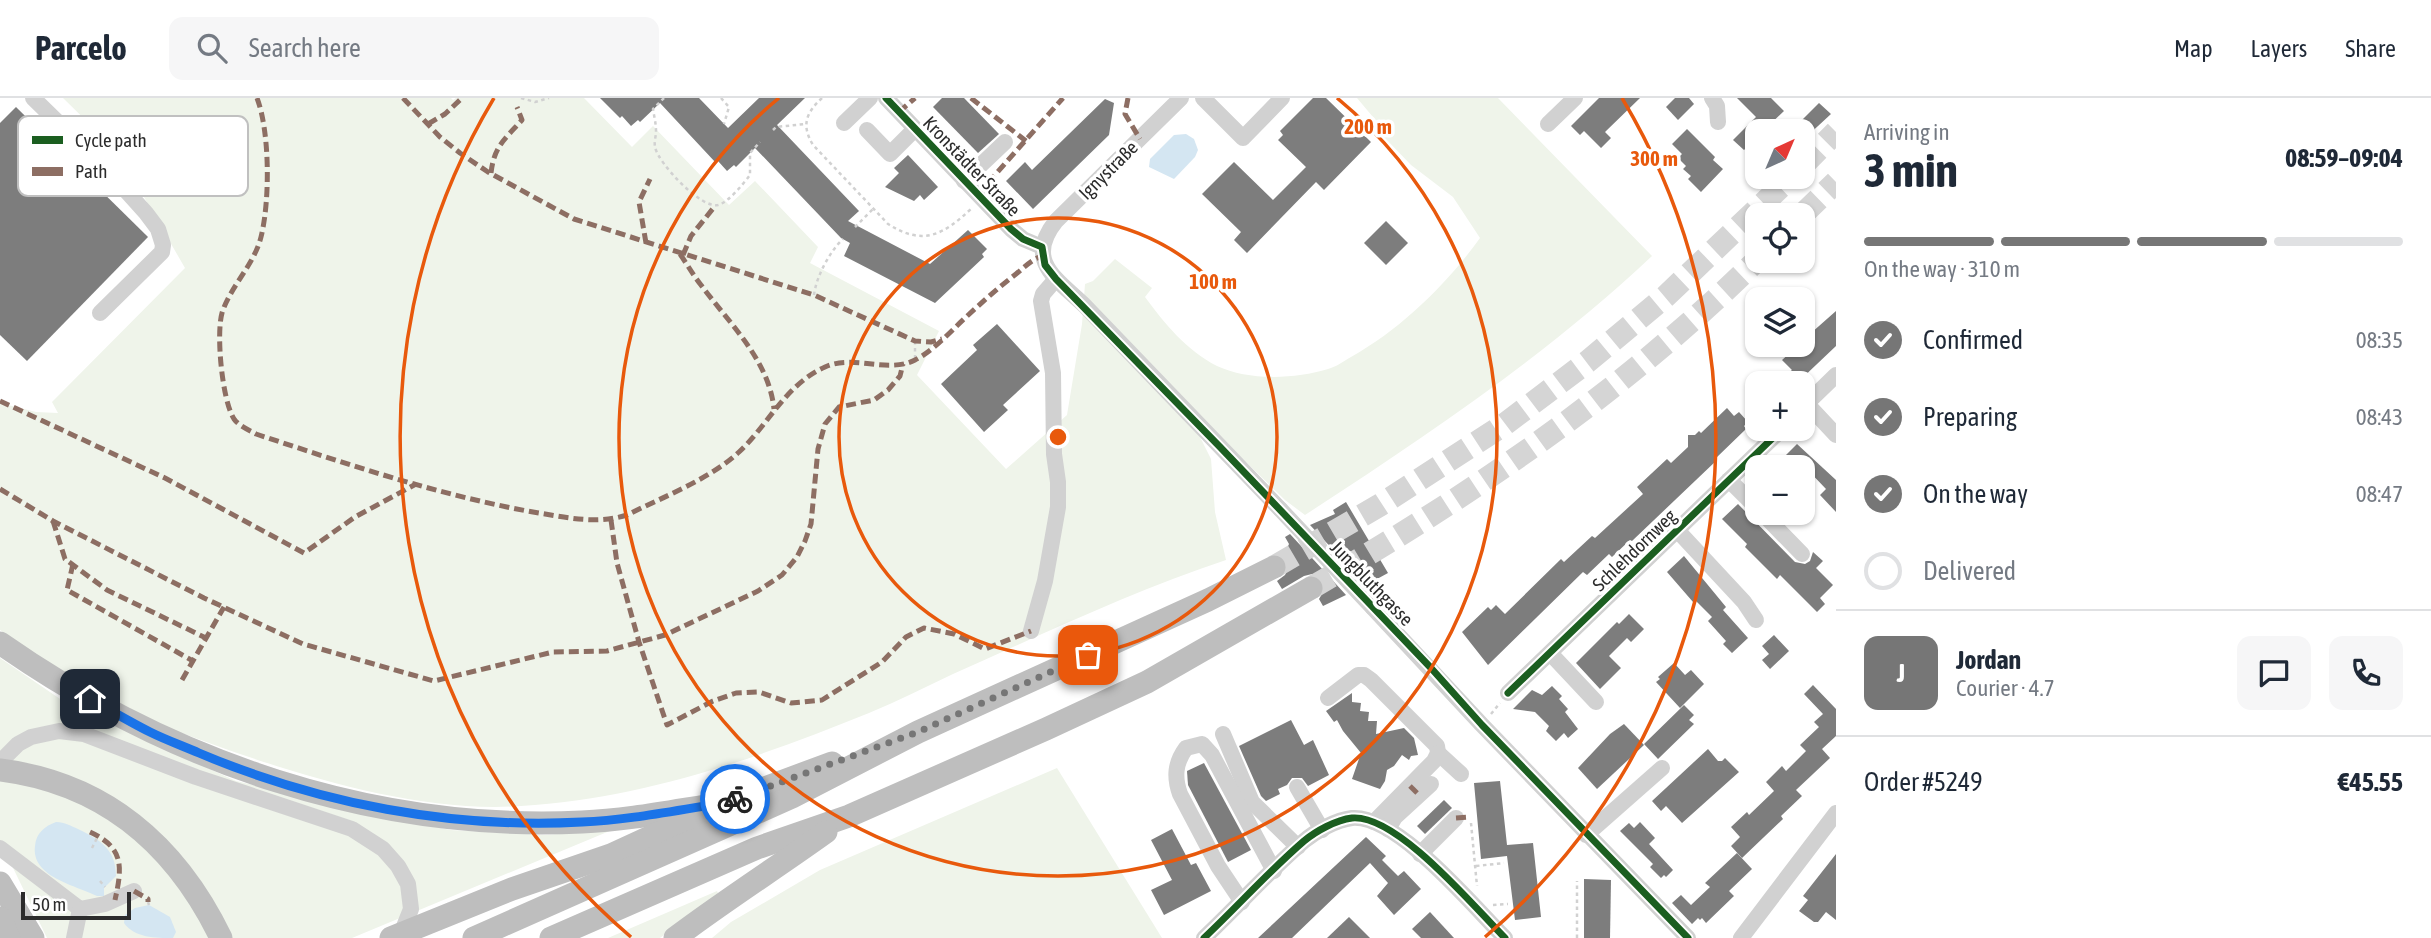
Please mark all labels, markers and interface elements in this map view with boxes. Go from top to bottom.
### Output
search box [169,17,659,80]
text: Parcelo [35,29,127,67]
icon: search [193,29,231,67]
text: Search here [249,33,361,63]
text: Map [2174,35,2213,62]
text: Layers [2251,35,2307,62]
text: Share [2345,35,2396,62]
street label: Kronstädter Straße [919,112,1025,220]
text: 200 m [1344,114,1392,138]
legend [18,116,248,196]
north arrow [1745,119,1815,189]
map controls [1745,119,1815,525]
text: Arriving in [1864,119,1950,145]
text: Cycle path [75,129,147,151]
street label: Ignystraße [1074,136,1142,204]
text: 08:59–09:04 [2285,143,2403,173]
text: 3 min [1864,144,1958,197]
text: 300 m [1630,146,1678,170]
text: Path [75,160,107,182]
button: locate [1745,203,1815,273]
text: On the way · 310 m [1864,256,2020,282]
text: 100 m [1189,269,1237,293]
button: layers [1745,287,1815,357]
icon: check [1864,321,1902,359]
text: Confirmed [1923,325,2023,355]
text: 08:35 [2356,327,2403,353]
button: + [1745,371,1815,441]
icon: check [1864,398,1902,436]
text: Preparing [1923,402,2017,432]
text: 08:43 [2356,404,2403,430]
centre of rings [1046,425,1070,449]
button: − [1745,455,1815,525]
icon: check [1864,475,1902,513]
text: On the way [1923,479,2028,509]
text: 08:47 [2356,481,2403,507]
street label: Schlehdornweg [1588,504,1681,595]
street label: Jungbluthgasse [1326,536,1418,630]
text: Delivered [1923,556,2016,586]
pin [1058,625,1118,685]
icon: bag [1069,636,1107,674]
button: chat [2237,636,2311,710]
button: phone [2329,636,2403,710]
text: Jordan [1956,645,2021,675]
text: J [1897,658,1905,688]
pin [60,669,120,729]
text: Courier · 4.7 [1956,675,2055,701]
icon: home [71,680,109,718]
courier [700,764,770,834]
text: Order #5249 [1864,767,1983,797]
text: €45.55 [2338,767,2403,797]
icon: bike [716,780,754,818]
scale bar [21,889,131,921]
text: 50 m [32,893,66,915]

